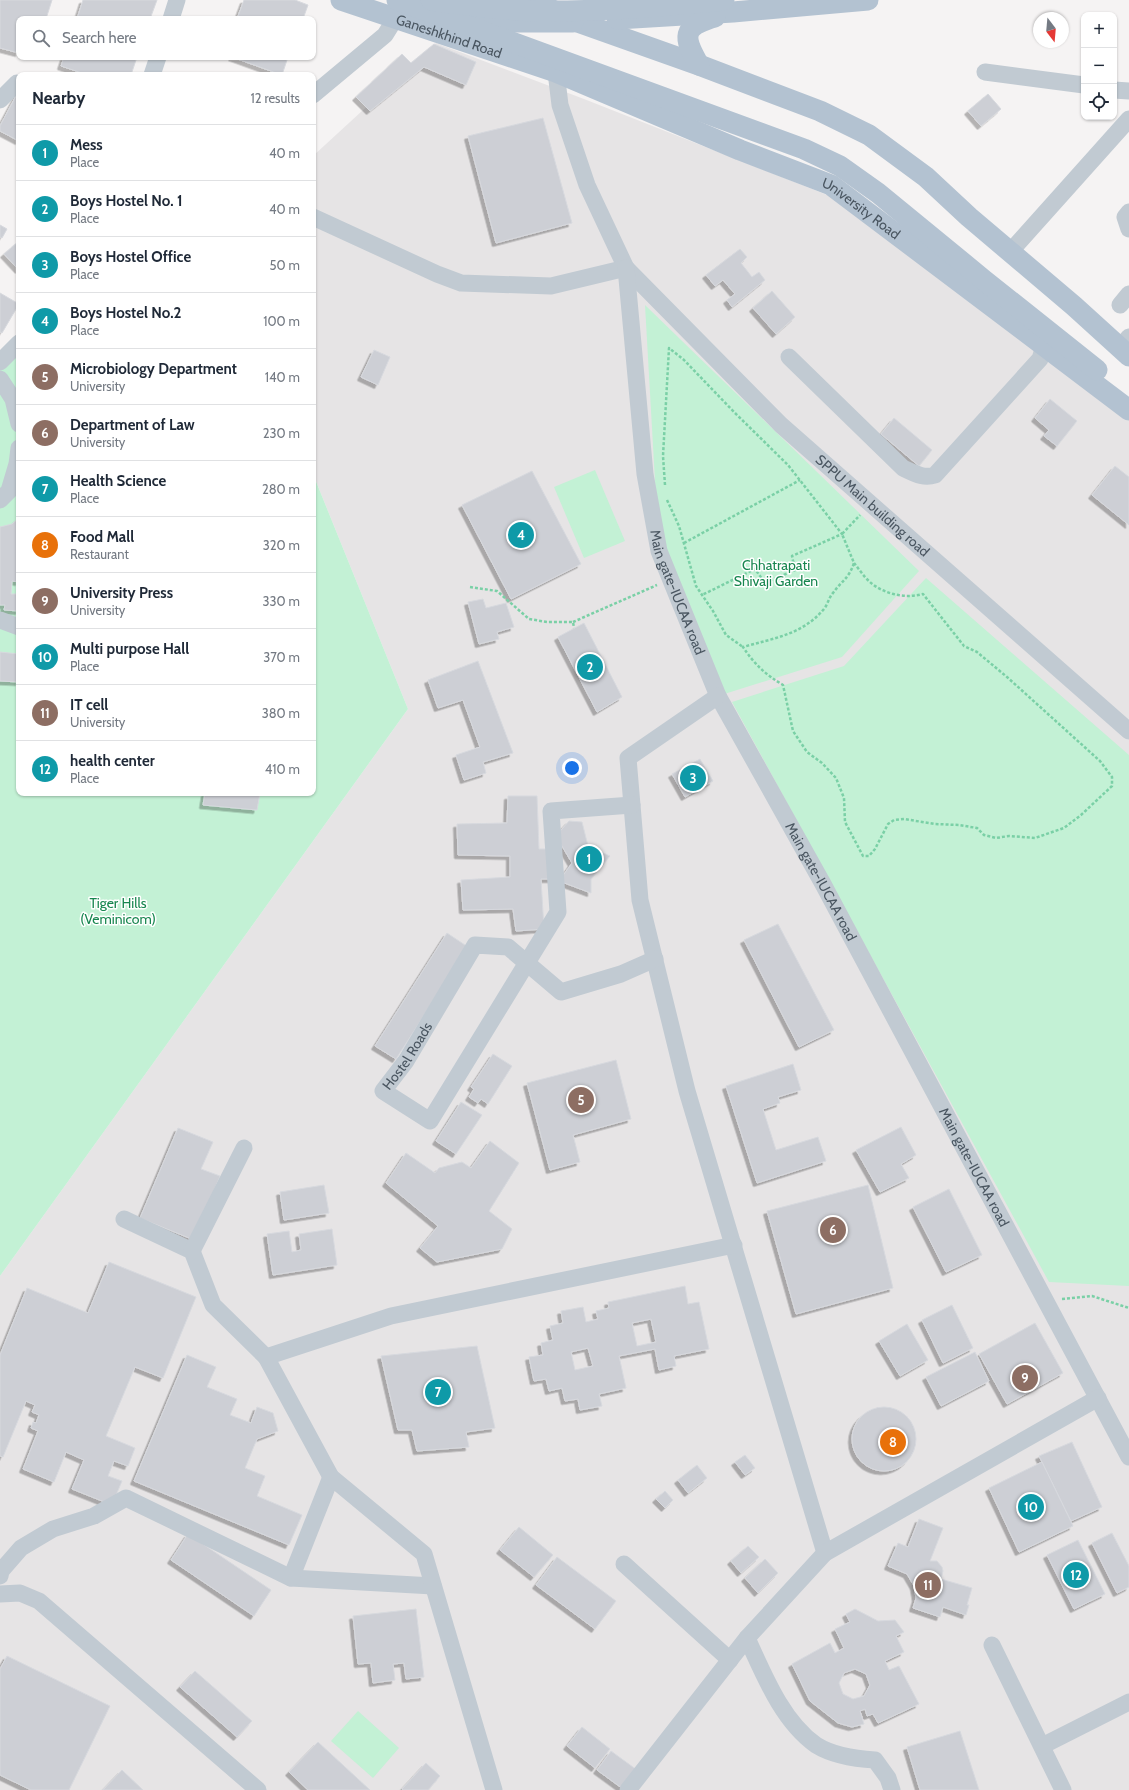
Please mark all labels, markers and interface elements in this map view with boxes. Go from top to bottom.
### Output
street label: Ganeshkhind Road [394,10,504,62]
north arrow [1033,12,1069,48]
map controls [1081,12,1117,120]
button: + [1081,12,1117,48]
search box [16,16,316,60]
icon: search [30,27,52,49]
text: Search here [62,29,137,47]
button: − [1081,48,1117,84]
button: locate [1081,84,1117,120]
text: Nearby [32,88,85,108]
text: 12 results [250,90,300,106]
text: Mess [70,136,103,154]
text: 1 [43,145,47,161]
text: 40 m [269,145,300,161]
text: Place [70,154,99,170]
street label: University Road [820,173,904,243]
text: Boys Hostel No. 1 [70,192,183,210]
text: 2 [42,201,48,217]
text: 40 m [269,201,300,217]
text: Place [70,210,99,226]
text: Boys Hostel Office [70,248,191,266]
text: 3 [41,257,49,273]
text: 50 m [270,257,300,273]
text: Place [70,266,99,282]
text: Boys Hostel No.2 [70,304,182,322]
text: 4 [41,313,49,329]
text: 100 m [263,313,300,329]
text: Place [70,322,99,338]
text: Microbiology Department [70,360,237,378]
text: 5 [42,369,48,385]
text: 140 m [265,369,300,385]
text: University [70,378,125,394]
text: Department of Law [70,416,195,434]
text: 6 [41,425,49,441]
text: 230 m [263,425,300,441]
text: University [70,434,125,450]
street label: SPPU Main building road [812,451,933,561]
text: Health Science [70,472,166,490]
text: 7 [42,481,48,497]
text: 280 m [262,481,300,497]
text: Place [70,490,99,506]
pin: 4 [508,520,534,550]
text: Food Mall [70,528,134,546]
street label: Main gate-IUCAA road [646,528,709,657]
text: 8 [41,537,49,553]
text: 320 m [263,537,300,553]
text: Restaurant [70,546,129,562]
park label: Chhatrapati Shivaji Garden [734,556,818,590]
text: University Press [70,584,173,602]
text: 9 [41,593,49,609]
text: 330 m [263,593,300,609]
text: University [70,602,125,618]
text: Multi purpose Hall [70,640,189,658]
text: 10 [38,649,52,665]
text: 370 m [263,649,300,665]
pin: 2 [577,652,603,682]
text: Place [70,658,99,674]
text: IT cell [70,696,108,714]
text: 11 [40,705,50,721]
text: 380 m [262,705,300,721]
text: University [70,714,125,730]
text: health center [70,752,155,770]
your location [562,758,582,778]
text: 12 [39,761,51,777]
text: 410 m [265,761,300,777]
pin: 3 [680,763,706,793]
text: Place [70,770,99,786]
street label: Main gate-IUCAA road [781,819,861,944]
pin: 1 [576,844,602,874]
park label: Tiger Hills (Veminicom) [80,894,156,928]
street label: Hostel Roads [378,1019,436,1093]
pin: 5 [568,1085,594,1115]
street label: Main gate-IUCAA road [935,1104,1013,1230]
pin: 6 [820,1215,846,1245]
pin: 9 [1012,1363,1038,1393]
pin: 7 [425,1377,451,1407]
pin: 8 [880,1427,906,1457]
pin: 10 [1018,1492,1044,1522]
pin: 12 [1063,1560,1089,1590]
pin: 11 [915,1570,941,1600]

